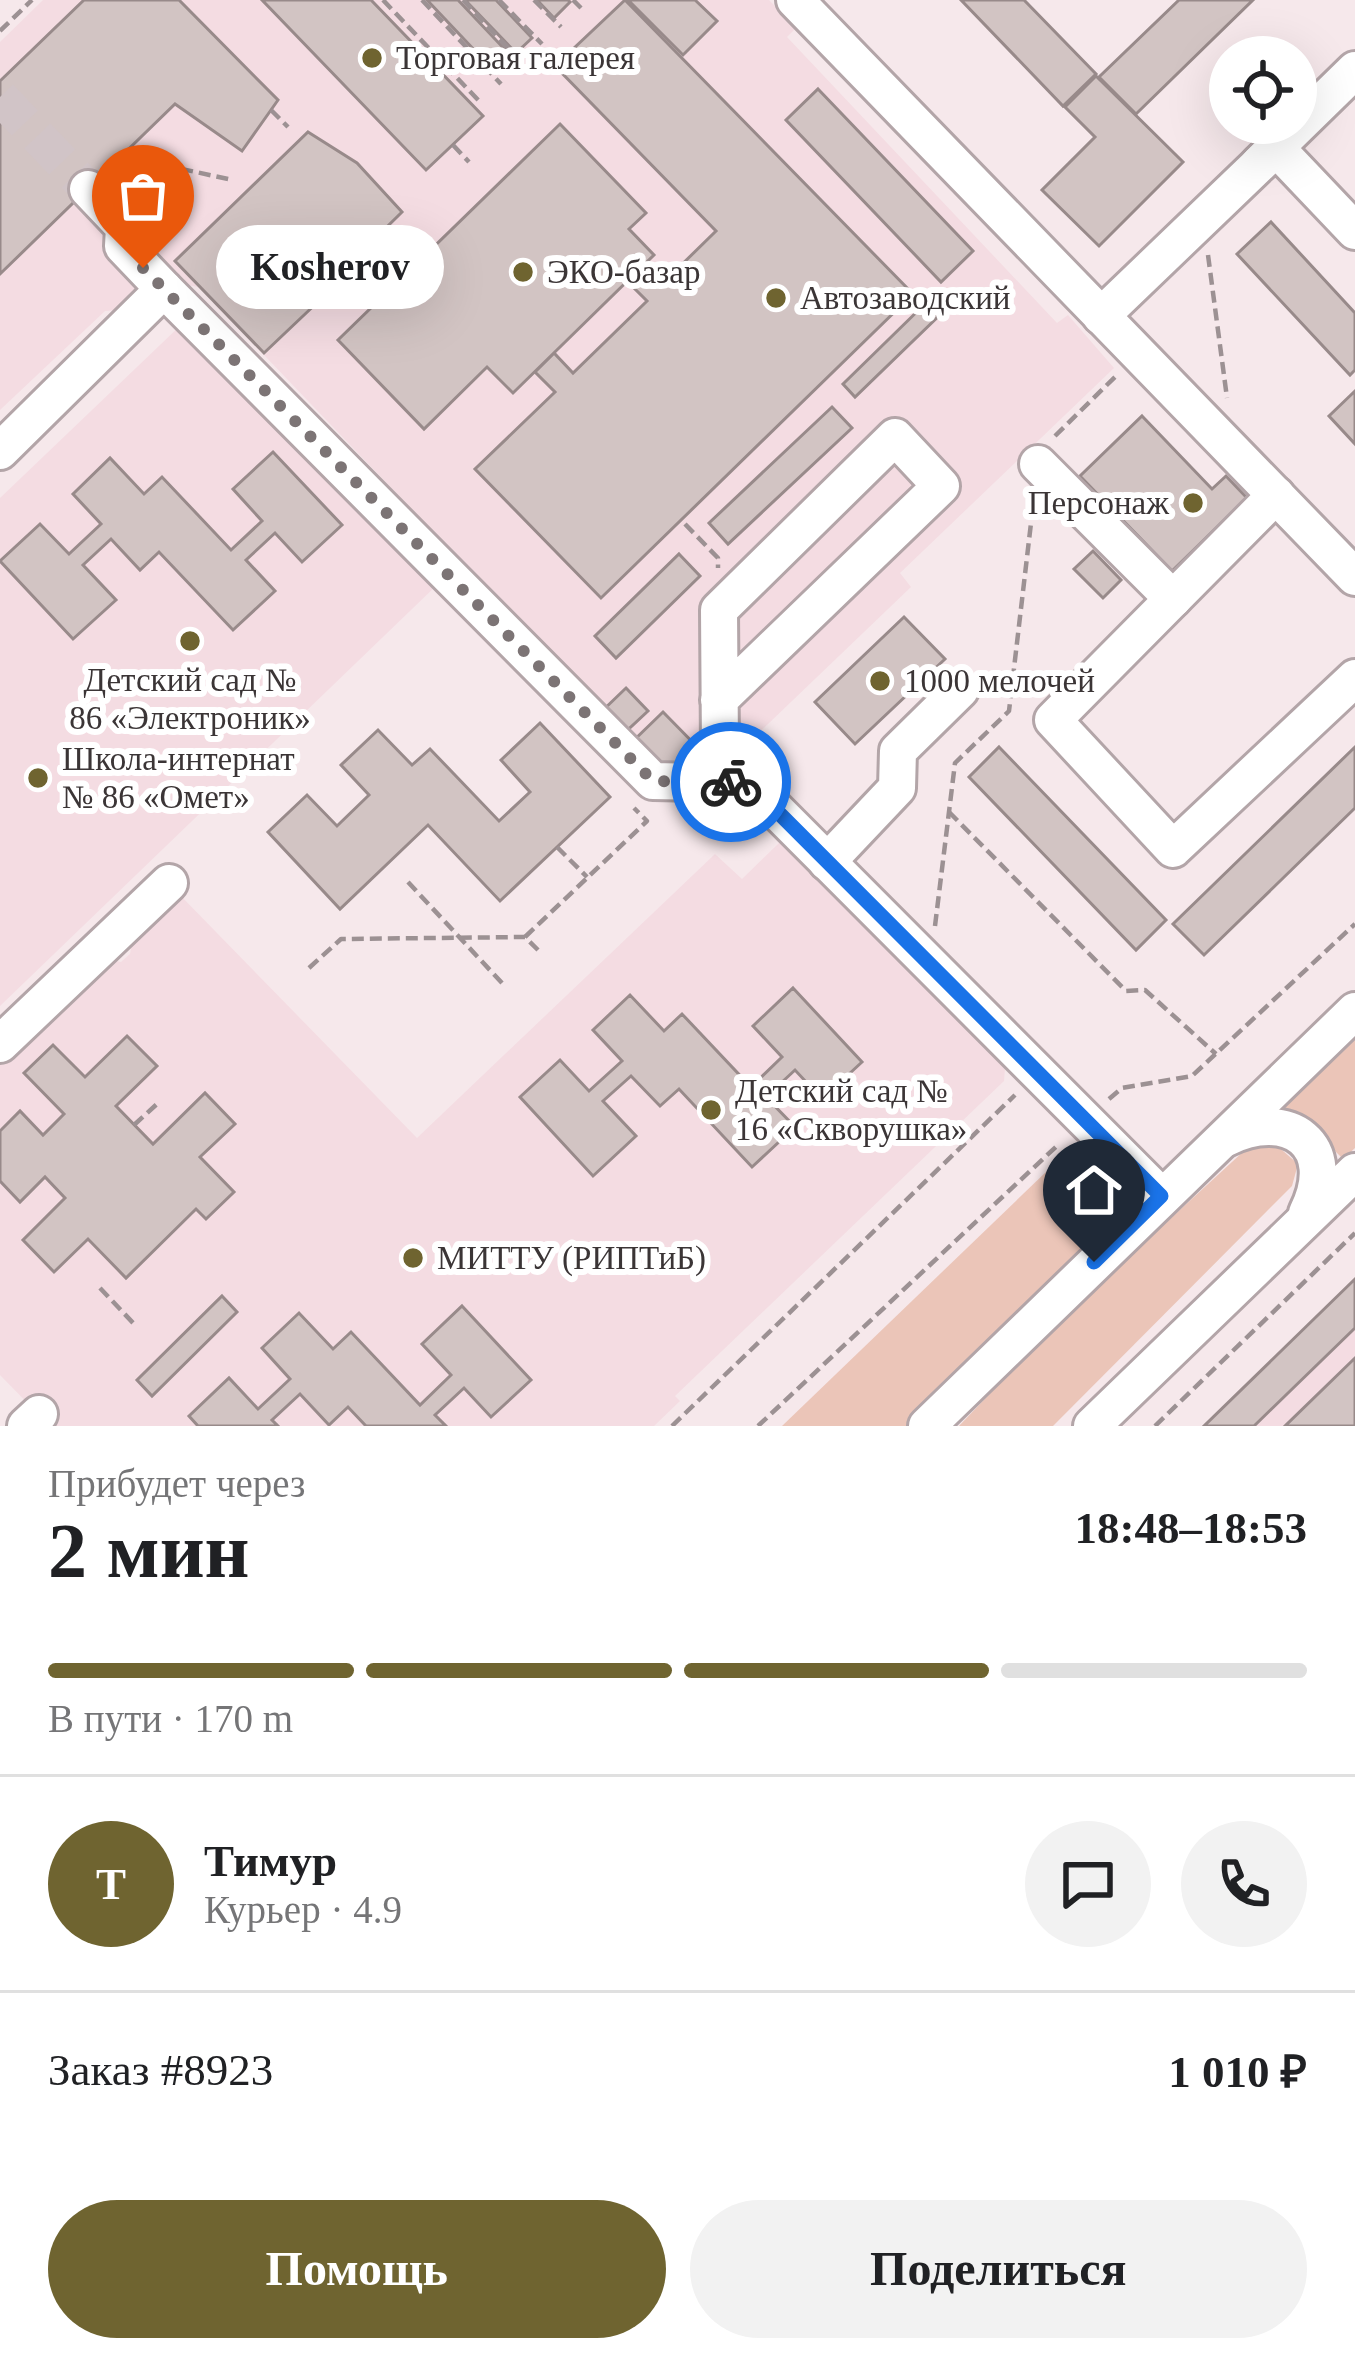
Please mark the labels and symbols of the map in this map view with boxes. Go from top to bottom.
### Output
place label: Торговая галерея [396,40,635,76]
marker: Торговая галерея [359,45,385,71]
pin [92,145,194,268]
callout: Kosherov [215,226,443,310]
place label: ЭКО-базар [547,254,700,290]
marker: ЭКО-базар [510,259,536,285]
place label: Автозаводский [800,280,1010,316]
marker: Автозаводский [763,285,789,311]
place label: Персонаж [1028,485,1169,521]
marker: Персонаж [1180,490,1206,516]
marker: Детский сад № 86 «Электроник» [177,628,203,654]
place label: Детский сад № 86 «Электроник» [69,662,311,736]
place label: 1000 мелочей [904,663,1095,699]
marker: 1000 мелочей [867,668,893,694]
courier [671,722,791,842]
place label: Школа-интернат № 86 «Омет» [62,741,295,815]
marker: Школа-интернат № 86 «Омет» [25,765,51,791]
place label: Детский сад № 16 «Скворушка» [735,1073,967,1147]
marker: Детский сад № 16 «Скворушка» [698,1097,724,1123]
pin [1043,1139,1145,1262]
place label: МИТТУ (РИПТиБ) [437,1240,706,1277]
marker: МИТТУ (РИПТиБ) [400,1245,426,1271]

